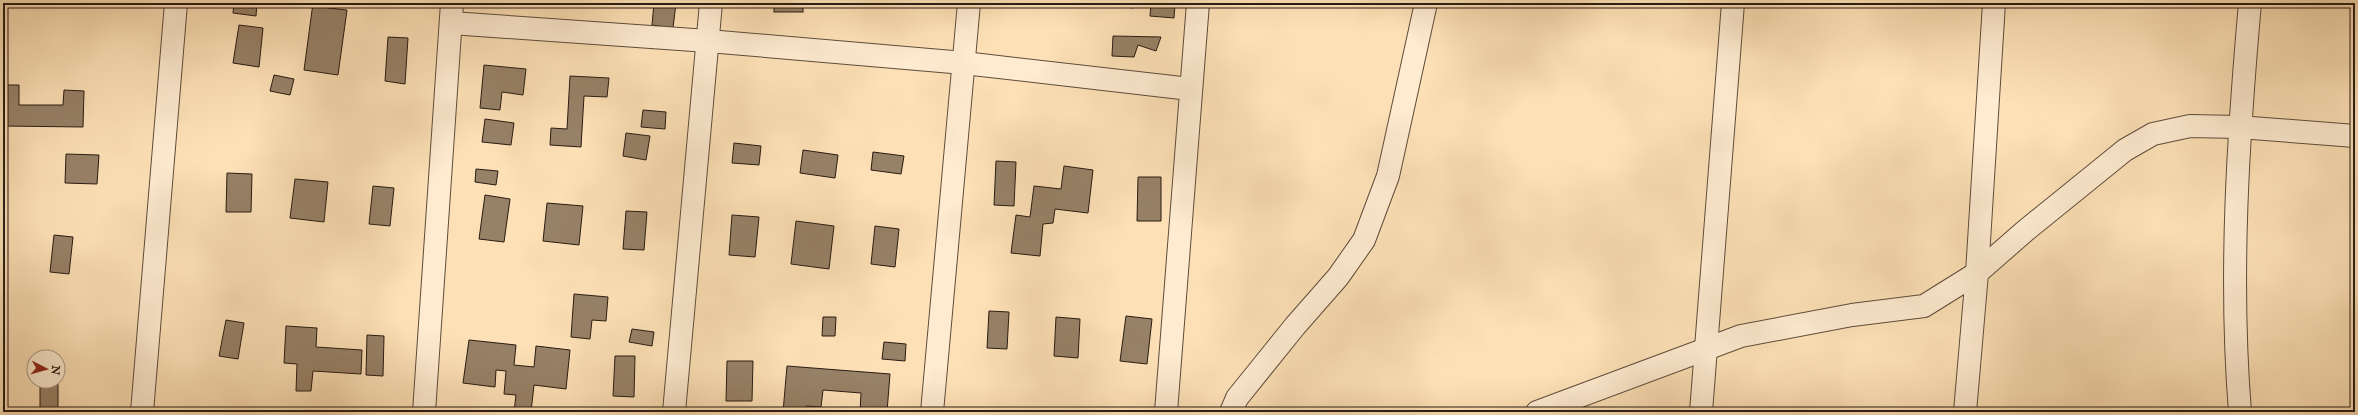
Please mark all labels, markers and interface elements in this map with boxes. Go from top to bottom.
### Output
north arrow [26,349,66,389]
text: N [47,363,63,376]

